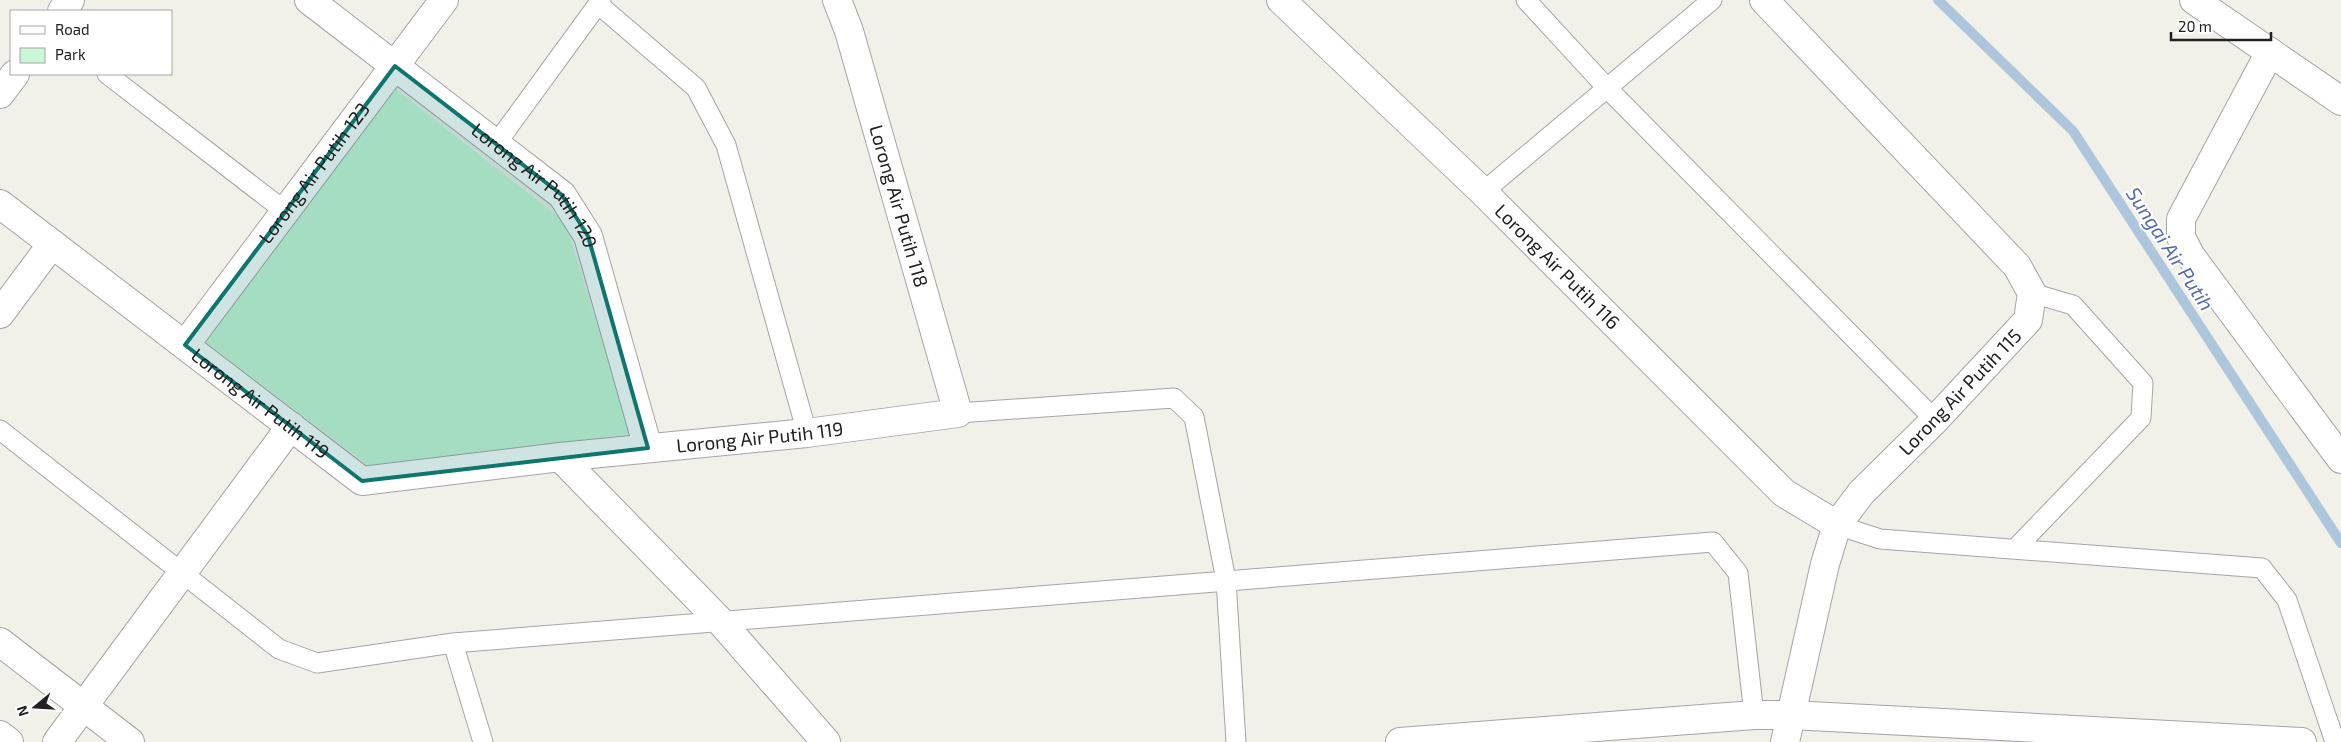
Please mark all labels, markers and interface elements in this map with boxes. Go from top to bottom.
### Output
legend [10,10,172,75]
scale bar [2171,10,2271,42]
text: 20 m [2178,17,2212,35]
text: Road [55,20,90,38]
text: Park [55,45,86,63]
street label: Lorong Air Putih 123 [253,98,374,248]
street label: Lorong Air Putih 120 [467,118,603,250]
street label: Lorong Air Putih 118 [865,122,934,290]
water label: Sungai Air Putih [2122,182,2220,315]
street label: Lorong Air Putih 116 [1490,199,1625,333]
street label: Lorong Air Putih 115 [1893,324,2026,460]
street label: Lorong Air Putih 119 [187,343,334,463]
street label: Lorong Air Putih 119 [675,416,844,457]
north arrow [10,682,60,732]
text: N [13,704,32,719]

